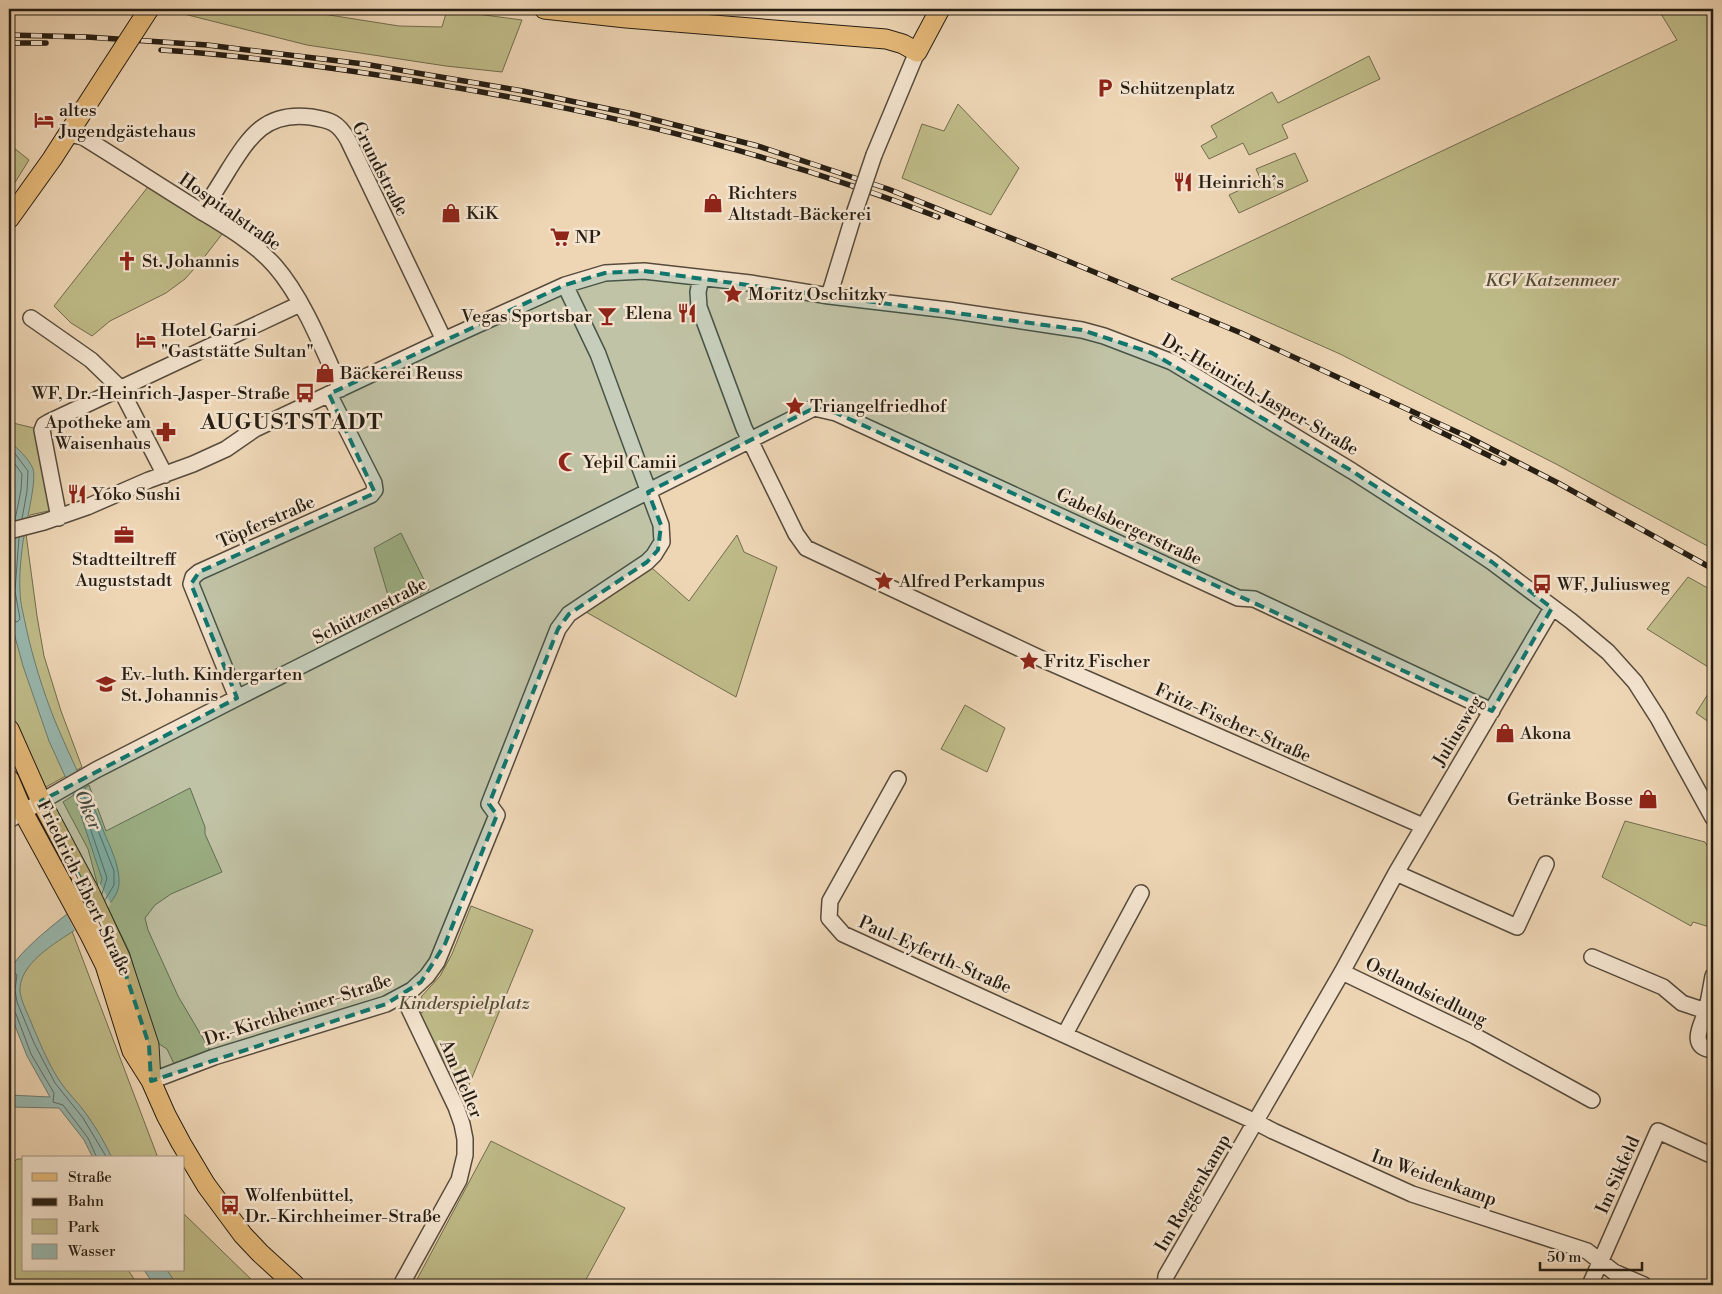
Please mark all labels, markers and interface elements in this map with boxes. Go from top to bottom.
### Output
parking icon: Schützenplatz [1094,77,1116,99]
place label: Schützenplatz [1120,77,1235,100]
place label: altes Jugendgästehaus [58,99,196,143]
hotel icon: altes Jugendgästehaus [33,109,55,131]
street label: Grundstraße [346,118,414,220]
street label: Hospitalstraße [174,168,286,256]
restaurant icon: Heinrich’s [1172,171,1194,193]
place label: Heinrich’s [1198,171,1284,194]
place label: Richters Altstadt-Bäckerei [727,182,871,226]
shop icon: Richters Altstadt-Bäckerei [702,192,724,214]
shop icon: KiK [440,202,462,224]
place label: KiK [466,202,500,225]
supermarket icon: NP [549,226,571,248]
place label: NP [575,226,601,249]
church icon: St. Johannis [116,250,138,272]
place label: St. Johannis [142,250,240,273]
park label: KGV Katzenmeer [1485,269,1619,292]
place icon: Moritz Oschitzky [722,283,744,305]
place label: Moritz Oschitzky [748,283,887,306]
place label: Elena [625,302,673,325]
restaurant icon: Elena [676,302,698,324]
place label: Vegas Sportsbar [460,305,592,328]
bar icon: Vegas Sportsbar [596,305,618,327]
place label: Hotel Garni "Gaststätte Sultan" [161,319,314,363]
hotel icon: Hotel Garni "Gaststätte Sultan" [135,329,157,351]
street label: Dr.-Heinrich-Jasper-Straße [1157,329,1363,461]
shop icon: Bäckerei Reuss [314,362,336,384]
place label: Bäckerei Reuss [339,362,463,385]
place label: WF, Dr.-Heinrich-Jasper-Straße [30,382,290,405]
bus stop icon: WF, Dr.-Heinrich-Jasper-Straße [294,382,316,404]
place icon: Triangelfriedhof [784,395,806,417]
place label: Triangelfriedhof [810,395,948,418]
district label: AUGUSTSTADT [200,409,383,436]
place label: Apotheke am Waisenhaus [44,411,151,455]
pharmacy icon: Apotheke am Waisenhaus [155,421,177,443]
mosque icon: Yeþil Camii [557,451,579,473]
place label: Yeþil Camii [582,451,677,474]
restaurant icon: Yoko Sushi [66,483,88,505]
place label: Yoko Sushi [91,483,181,506]
street label: Gabelsbergerstraße [1052,483,1206,571]
street label: Töpferstraße [213,490,319,554]
office icon: Stadtteiltreff Auguststadt [113,524,135,546]
place label: Stadtteiltreff Auguststadt [72,548,177,592]
place icon: Alfred Perkampus [873,570,895,592]
place label: Alfred Perkampus [898,570,1045,593]
street label: Schützenstraße [309,572,431,650]
bus stop icon: WF, Juliusweg [1531,573,1553,595]
place label: WF, Juliusweg [1556,573,1671,596]
place icon: Fritz Fischer [1018,650,1040,672]
place label: Fritz Fischer [1044,650,1150,673]
place label: Ev.-luth. Kindergarten St. Johannis [121,663,303,707]
school or university icon: Ev.-luth. Kindergarten St. Johannis [95,673,117,695]
street label: Fritz-Fischer-Straße [1151,678,1315,768]
street label: Juliusweg [1427,691,1488,771]
shop icon: Akona [1494,722,1516,744]
place label: Akona [1519,722,1572,745]
water label: Oker [69,786,107,835]
place label: Getränke Bosse [1507,788,1633,811]
shop icon: Getränke Bosse [1637,788,1659,810]
street label: Friedrich-Ebert-Straße [31,796,137,980]
street label: Paul-Eyferth-Straße [855,911,1015,999]
street label: Ostlandsiedlung [1361,953,1491,1032]
street label: Dr.-Kirchheimer-Straße [201,969,395,1051]
park label: Kinderspielplatz [398,992,531,1015]
street label: Am Heller [434,1035,488,1122]
street label: Im Roggenkamp [1150,1130,1236,1256]
street label: Im Sikfeld [1591,1132,1646,1217]
street label: Im Weidenkamp [1368,1145,1500,1211]
legend [22,1156,185,1272]
text: Straße [68,1168,112,1187]
place label: Wolfenbüttel, Dr.-Kirchheimer-Straße [244,1184,441,1228]
text: Bahn [67,1192,104,1211]
bus stop icon: Wolfenbüttel, Dr.-Kirchheimer-Straße [219,1194,241,1216]
text: Park [68,1218,100,1237]
scale bar [1540,1239,1642,1271]
text: Wasser [67,1242,116,1261]
text: 50 m [1547,1248,1581,1267]

